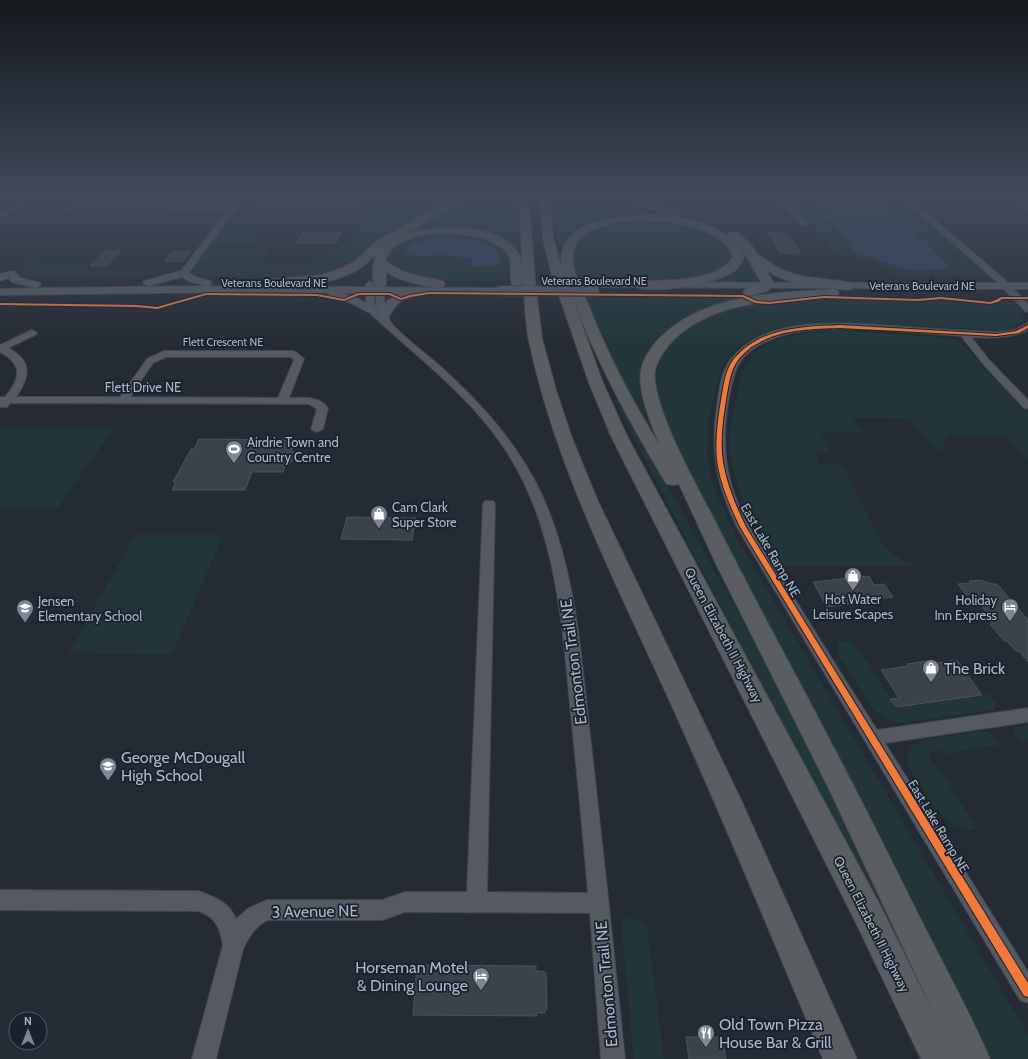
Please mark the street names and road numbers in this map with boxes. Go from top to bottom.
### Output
street label: Veterans Boulevard NE [541,274,647,288]
street label: Veterans Boulevard NE [221,276,327,290]
street label: Veterans Boulevard NE [869,279,975,293]
street label: Flett Crescent NE [183,335,263,349]
street label: Flett Drive NE [105,379,181,395]
street label: East Lake Ramp NE [738,500,804,600]
street label: Queen Elizabeth II Highway [682,565,767,706]
street label: Edmonton Trail NE [556,598,591,726]
street label: East Lake Ramp NE [905,776,973,876]
street label: Queen Elizabeth II Highway [831,853,914,995]
street label: 3 Avenue NE [271,901,359,922]
street label: Edmonton Trail NE [592,920,621,1048]

